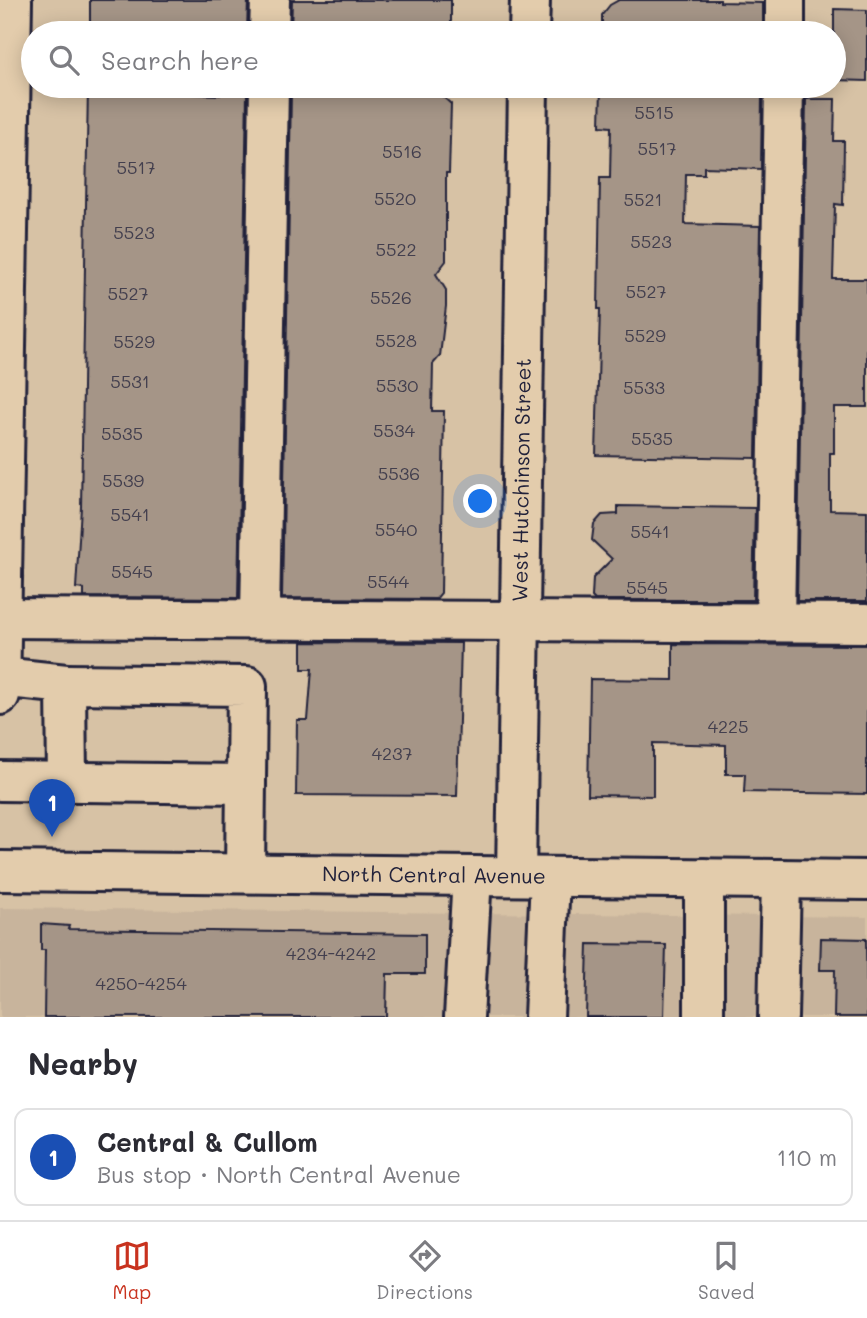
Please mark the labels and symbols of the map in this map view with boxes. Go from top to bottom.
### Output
house number: 5515 [634,100,674,124]
house number: 5517 [637,136,677,160]
house number: 5516 [382,139,422,163]
house number: 5517 [116,155,156,179]
house number: 5520 [374,186,416,210]
house number: 5521 [623,187,663,211]
house number: 5523 [113,220,155,244]
house number: 5523 [630,229,672,253]
house number: 5522 [375,237,417,261]
house number: 5527 [625,279,667,303]
house number: 5527 [107,281,149,305]
house number: 5526 [370,285,412,309]
house number: 5529 [624,323,666,347]
house number: 5528 [375,328,417,352]
house number: 5529 [113,329,155,353]
street label: West Hutchinson Street [505,358,536,602]
house number: 5531 [110,369,150,393]
house number: 5530 [376,373,418,397]
house number: 5533 [623,375,665,399]
house number: 5534 [373,418,415,442]
house number: 5535 [101,421,143,445]
house number: 5535 [631,426,673,450]
house number: 5536 [378,461,420,485]
house number: 5539 [102,468,144,492]
your location [463,484,497,518]
house number: 5541 [110,502,150,526]
house number: 5540 [375,517,417,541]
house number: 5541 [630,519,670,543]
house number: 5545 [111,559,153,583]
house number: 5544 [367,569,409,593]
house number: 5545 [626,575,668,599]
house number: 4225 [707,714,749,738]
house number: 4237 [371,741,413,765]
pin: 1 [29,779,75,837]
street label: North Central Avenue [322,859,546,889]
house number: 4234-4242 [286,941,376,965]
house number: 4250-4254 [95,971,187,995]

